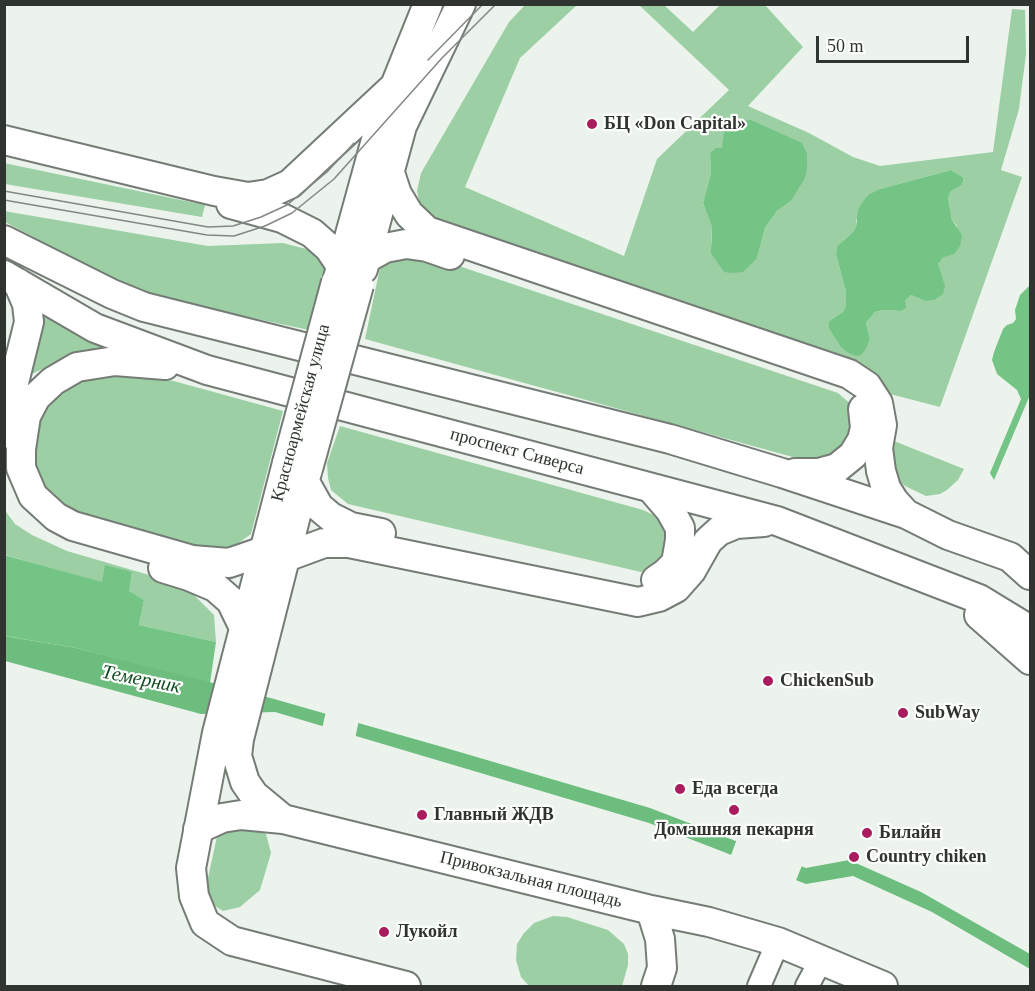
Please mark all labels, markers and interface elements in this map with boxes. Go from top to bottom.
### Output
scale bar [819,24,972,62]
text: 50 m [827,36,864,56]
place label: БЦ «Don Capital» [604,113,746,135]
marker: БЦ «Don Capital» [585,117,599,131]
street label: Красноармейская улица [267,322,335,504]
street label: проспект Сиверса [448,424,586,480]
water label: Темерник [100,661,182,699]
place label: ChickenSub [780,670,874,692]
marker: ChickenSub [761,674,775,688]
place label: SubWay [915,702,980,724]
marker: SubWay [896,706,910,720]
place label: Еда всегда [692,778,778,800]
marker: Еда всегда [673,782,687,796]
marker: Домашняя пекарня [727,803,741,817]
place label: Главный ЖДВ [434,804,554,826]
marker: Главный ЖДВ [415,808,429,822]
place label: Домашняя пекарня [654,819,814,841]
place label: Билайн [879,822,941,844]
marker: Билайн [860,826,874,840]
place label: Country chiken [866,846,987,868]
street label: Привокзальная площадь [438,847,624,913]
marker: Country chiken [847,850,861,864]
place label: Лукойл [396,921,458,943]
marker: Лукойл [377,925,391,939]

